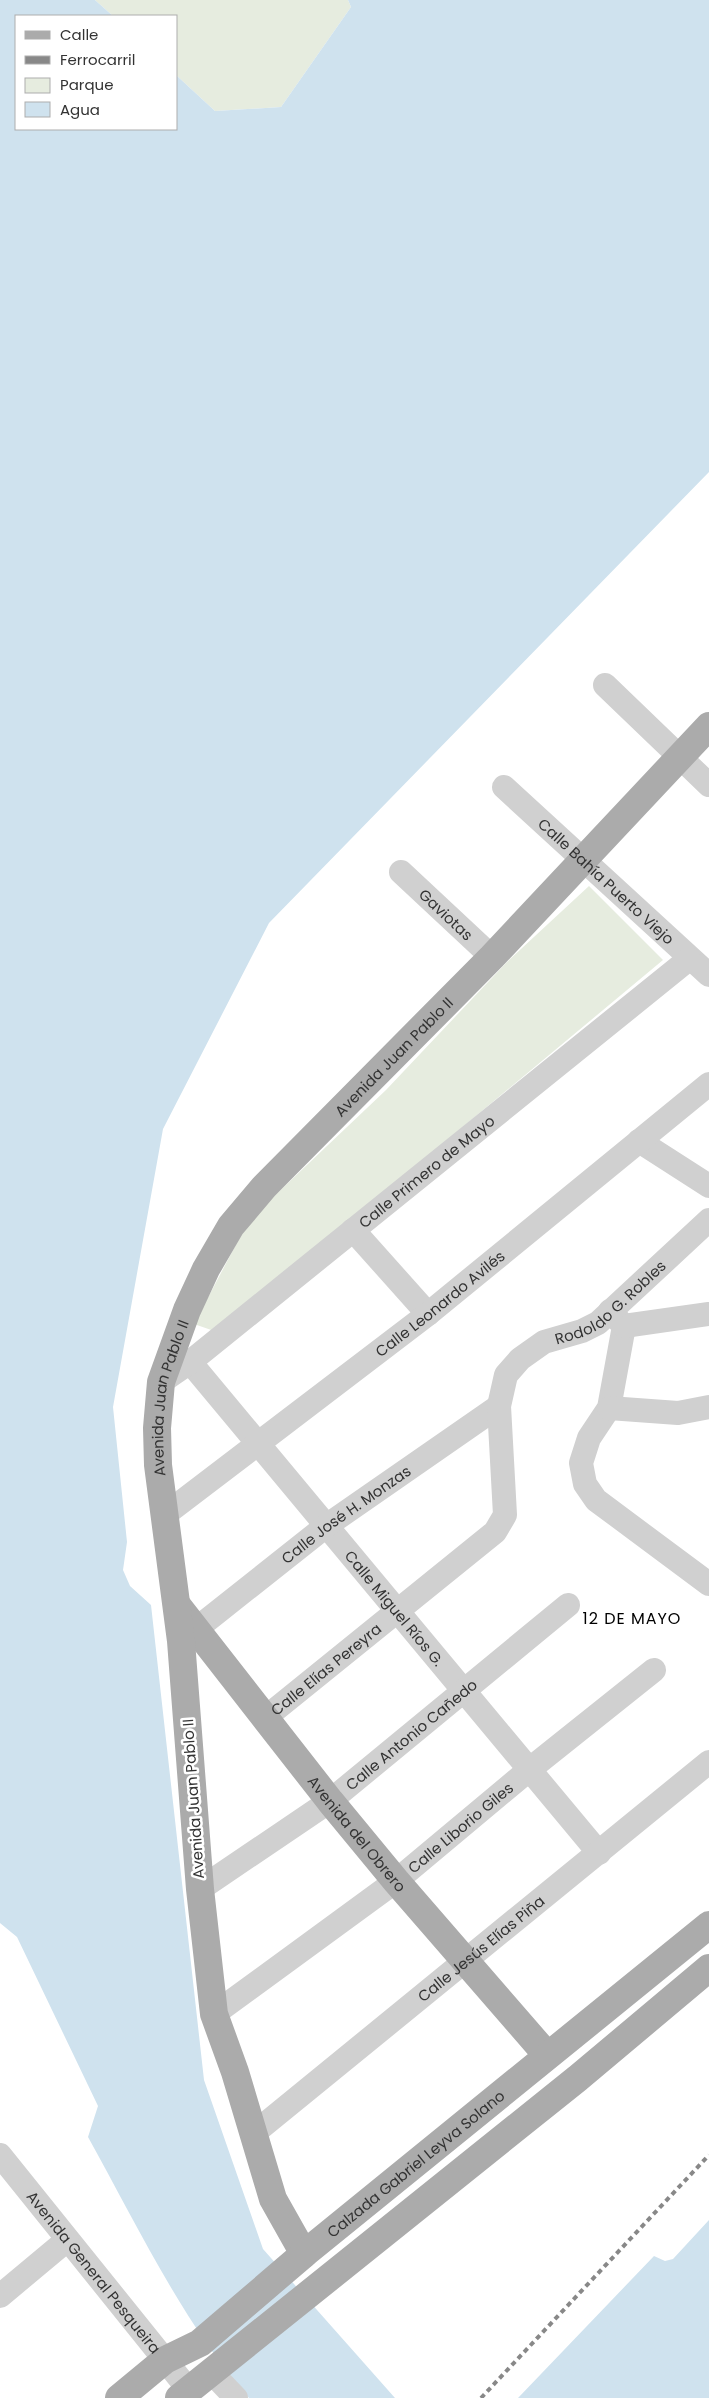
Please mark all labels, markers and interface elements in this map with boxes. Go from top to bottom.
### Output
legend [15,15,178,130]
text: Calle [60,24,98,45]
text: Ferrocarril [60,49,135,70]
text: Parque [60,74,113,95]
text: Agua [60,99,100,120]
street label: Calle Bahía Puerto Viejo [534,813,679,949]
street label: Gaviotas [415,884,478,945]
street label: Avenida Juan Pablo II [329,992,457,1121]
street label: Calle Primero de Mayo [354,1110,499,1232]
street label: Calle Leonardo Avilés [371,1245,509,1361]
street label: Rodoldo G. Robles [552,1255,670,1349]
street label: Avenida Juan Pablo II [146,1317,193,1478]
street label: Calle José H. Monzas [276,1460,415,1568]
street label: Calle Miguel Ríos G. [340,1545,449,1670]
district label: 12 DE MAYO [583,1607,681,1630]
street label: Calle Elías Pereyra [266,1618,385,1720]
street label: Calle Antonio Cañedo [341,1674,481,1795]
street label: Avenida Juan Pablo II [177,1718,209,1880]
street label: Avenida del Obrero [303,1771,411,1896]
street label: Calle Liborio Giles [403,1777,517,1878]
street label: Calle Jesús Elías Piña [413,1890,549,2006]
street label: Calzada Gabriel Leyva Solano [322,2085,509,2242]
street label: Avenida General Pesqueira [22,2186,166,2358]

